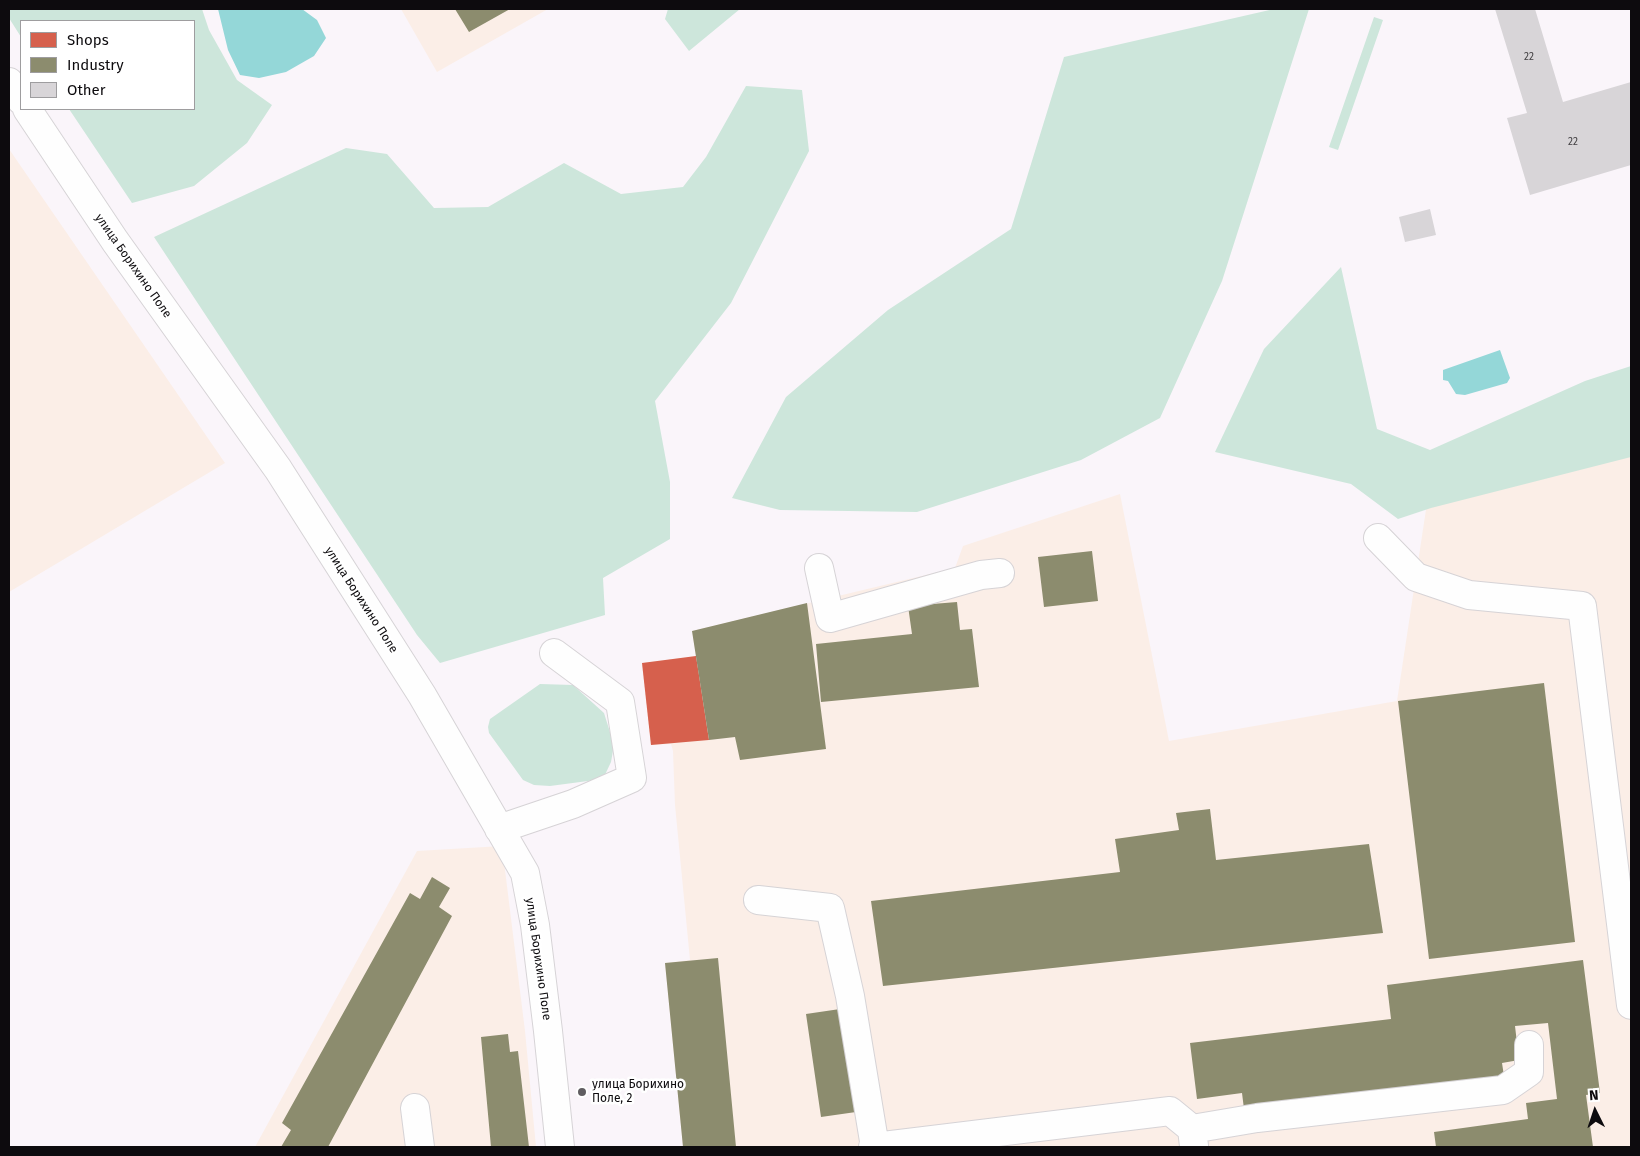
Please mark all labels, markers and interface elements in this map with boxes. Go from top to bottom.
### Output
legend [20,20,195,110]
text: Shops [67,31,109,49]
house number: 22 [1524,51,1534,63]
text: Industry [67,56,124,74]
text: Other [67,81,106,99]
house number: 22 [1568,136,1578,148]
street label: улица Борихино Поле [92,211,174,321]
street label: улица Борихино Поле [321,544,401,656]
street label: улица Борихино Поле [522,897,554,1021]
place label: улица Борихино Поле, 2 [592,1078,684,1106]
marker: улица Борихино Поле, 2 [576,1086,588,1098]
north arrow [1570,1086,1620,1136]
text: N [1589,1087,1599,1104]

